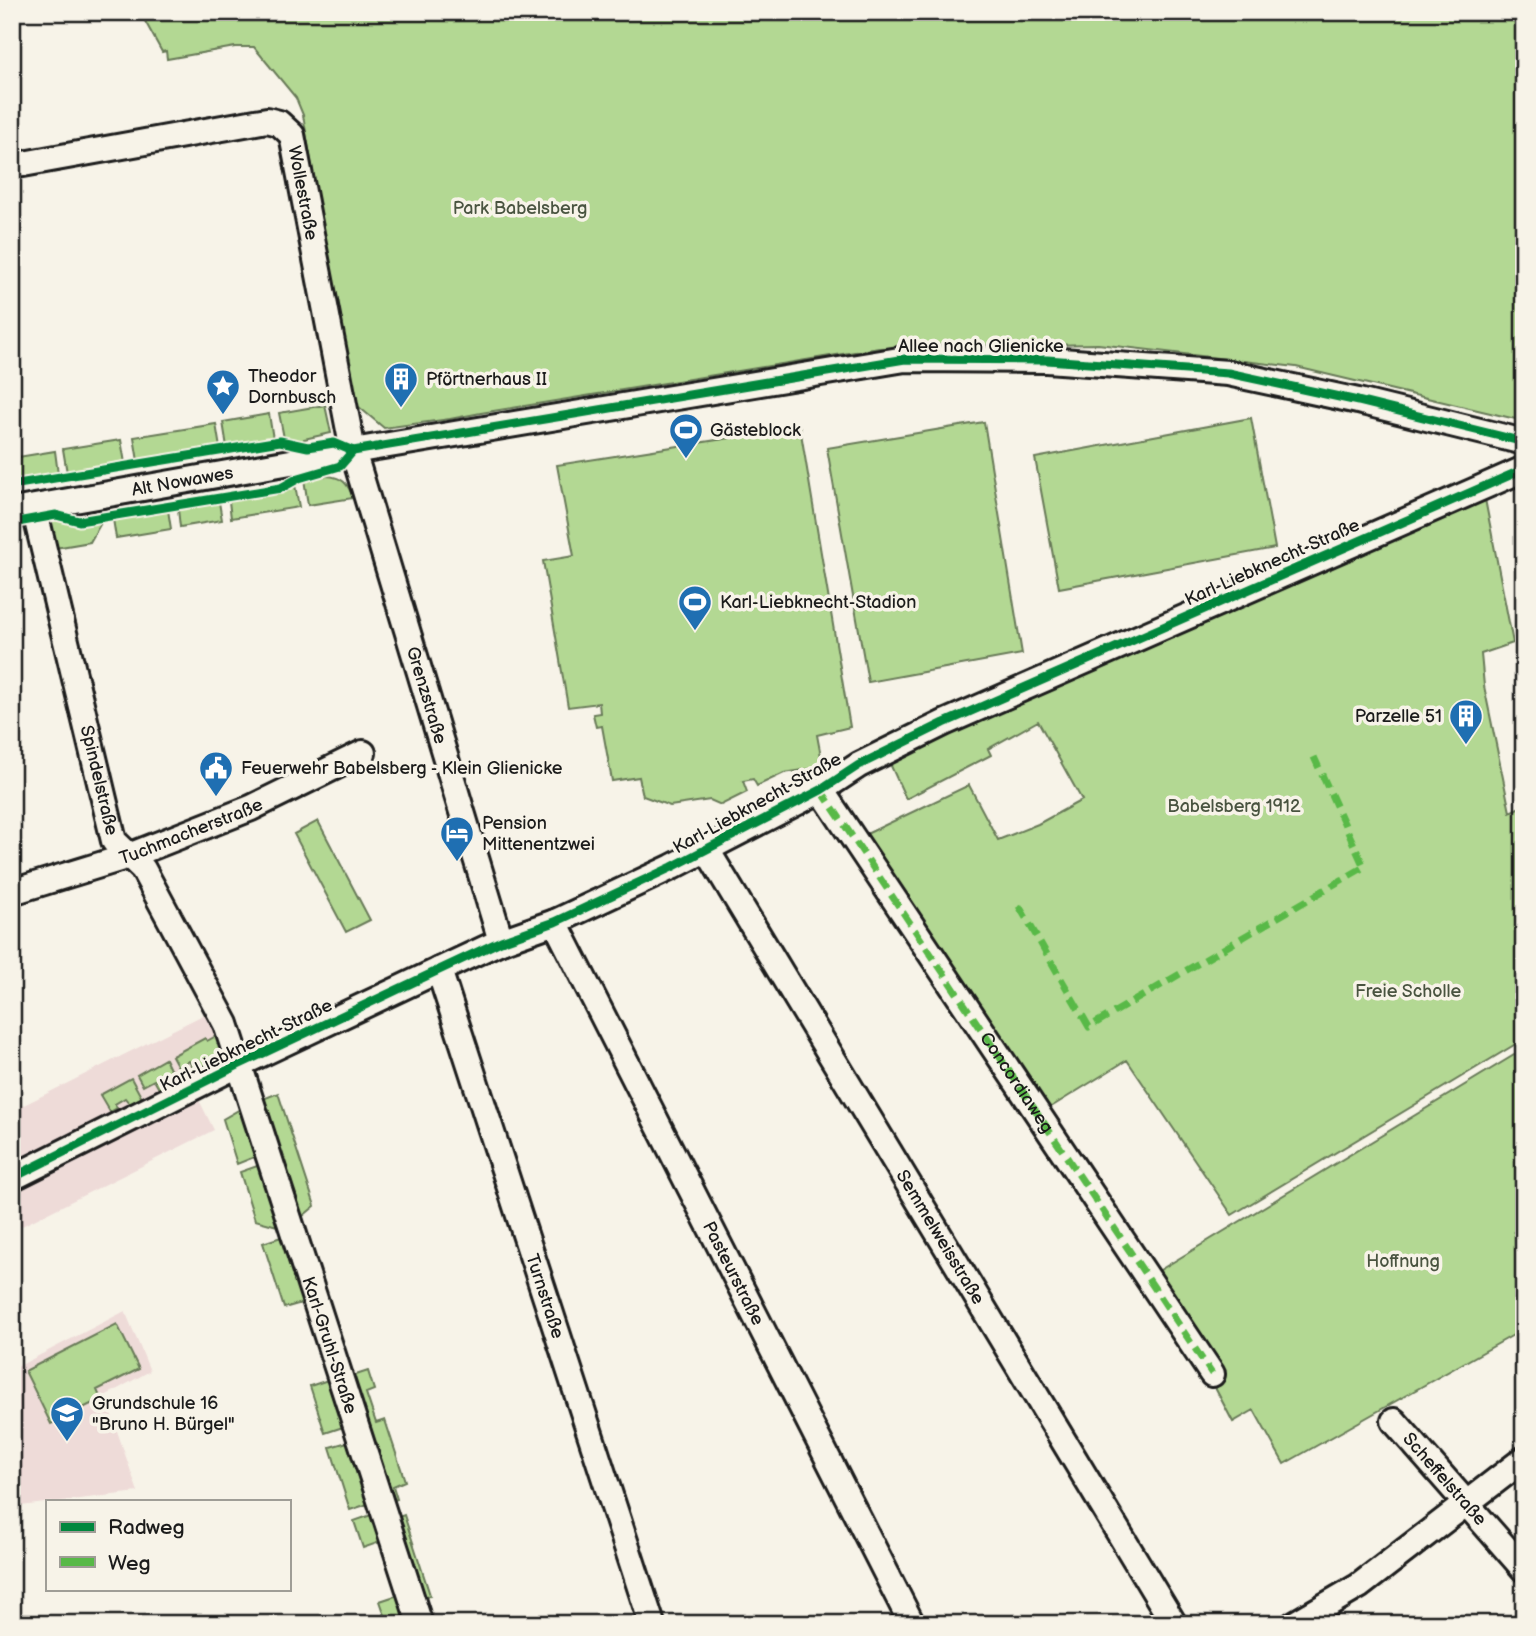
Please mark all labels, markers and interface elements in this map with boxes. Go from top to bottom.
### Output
street label: Wollestraße [283,144,322,242]
park label: Park Babelsberg [453,198,587,219]
street label: Allee nach Glienicke [898,336,1064,357]
building icon: Pförtnerhaus II [382,360,420,409]
place label: Theodor Dornbusch [248,366,336,408]
place icon: Theodor Dornbusch [204,367,242,416]
place label: Pförtnerhaus II [426,369,547,390]
sports icon: Gästeblock [667,411,705,460]
place label: Gästeblock [710,420,801,441]
street label: Alt Nowawes [130,462,235,501]
street label: Karl-Liebknecht-Straße [1182,514,1363,610]
sports icon: Karl-Liebknecht-Stadion [676,583,714,632]
place label: Karl-Liebknecht-Stadion [720,592,916,613]
street label: Grenzstraße [402,644,451,747]
building icon: Parzelle 51 [1447,697,1485,746]
place label: Parzelle 51 [1355,706,1442,727]
street label: Spindelstraße [76,723,122,838]
street label: Karl-Liebknecht-Straße [670,748,845,858]
public building icon: Feuerwehr Babelsberg - Klein Glienicke [197,749,235,798]
place label: Feuerwehr Babelsberg - Klein Glienicke [241,758,563,779]
street label: Tuchmacherstraße [117,794,267,869]
park label: Babelsberg 1912 [1167,796,1301,817]
place label: Pension Mittenentzwei [482,813,595,855]
hotel icon: Pension Mittenentzwei [438,814,476,863]
park label: Freie Scholle [1355,981,1461,1002]
street label: Karl-Liebknecht-Straße [157,994,336,1096]
street label: Concordiaweg [975,1028,1058,1137]
street label: Semmelweisstraße [891,1166,989,1309]
street label: Pasteurstraße [698,1218,768,1329]
street label: Turnstraße [521,1251,568,1342]
park label: Hoffnung [1366,1251,1440,1272]
street label: Karl-Gruhl-Straße [297,1274,361,1417]
place label: Grundschule 16 "Bruno H. Bürgel" [92,1393,235,1435]
school or university icon: Grundschule 16 "Bruno H. Bürgel" [48,1394,86,1443]
street label: Scheffelstraße [1398,1429,1491,1530]
legend [46,1500,290,1590]
text: Radweg [108,1515,185,1540]
text: Weg [108,1551,151,1576]

